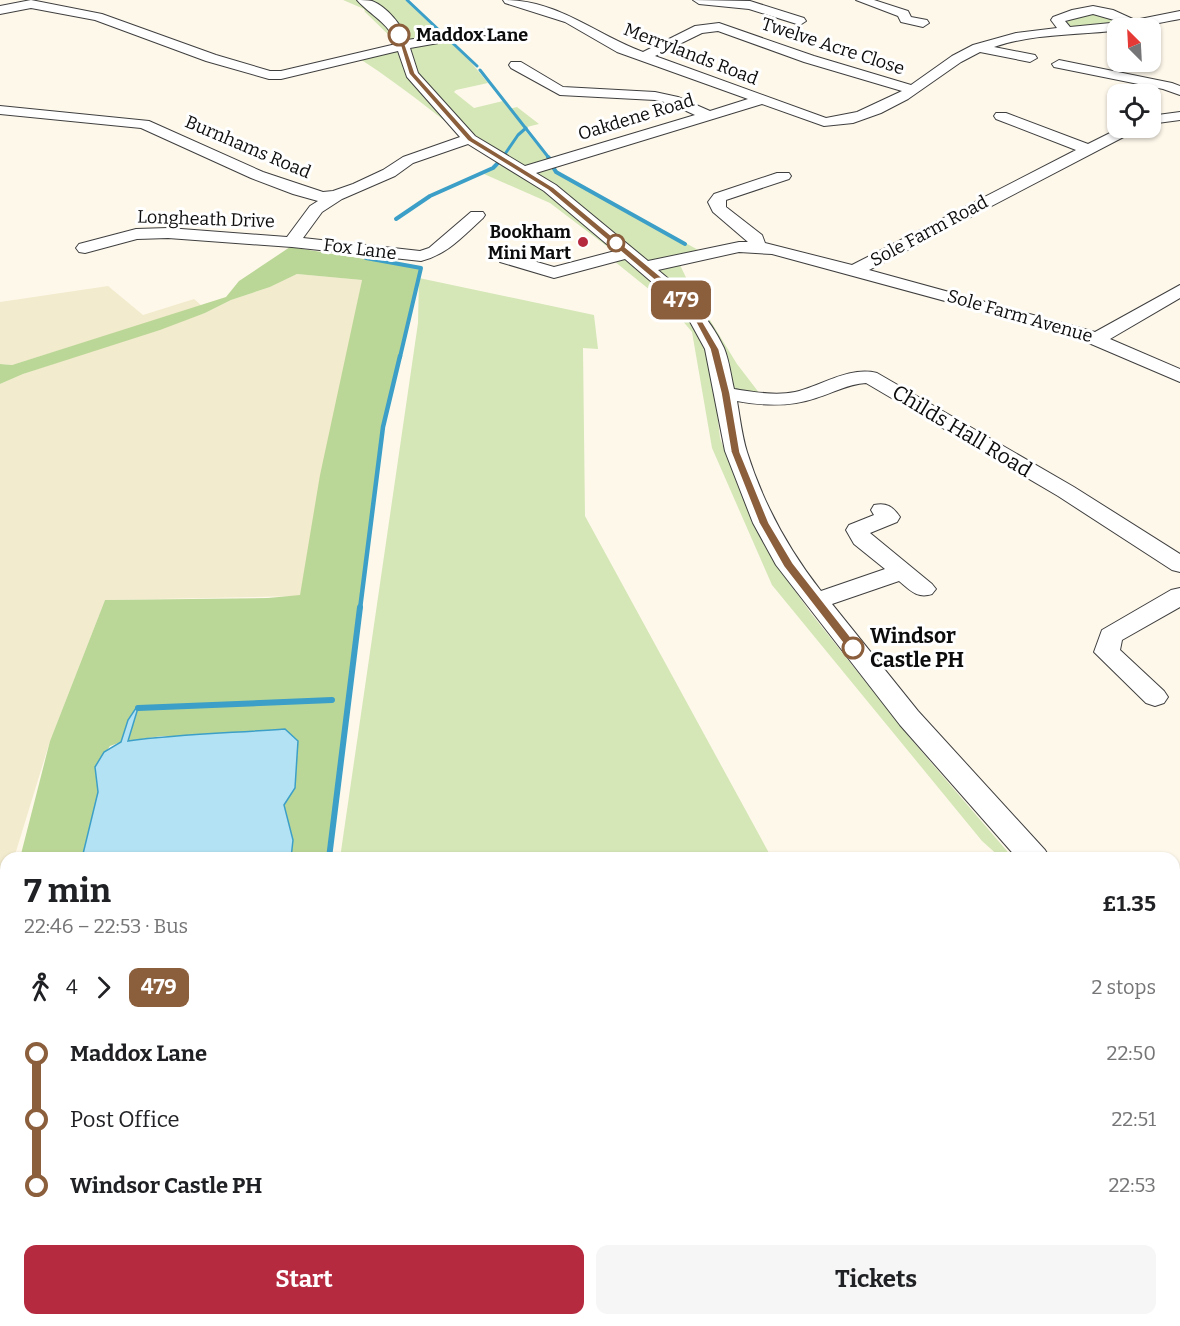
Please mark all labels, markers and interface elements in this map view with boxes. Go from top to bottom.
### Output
street label: Twelve Acre Close [759,13,907,79]
street label: Merrylands Road [621,18,762,90]
north arrow [1107,18,1161,72]
map controls [1107,18,1161,138]
marker: Maddox Lane [388,24,410,46]
place label: Maddox Lane [416,24,528,46]
button: locate [1107,84,1161,138]
street label: Oakdene Road [575,89,697,145]
street label: Burnhams Road [182,111,314,183]
street label: Sole Farm Road [867,191,992,271]
street label: Longheath Drive [137,206,275,232]
place label: Bookham Mini Mart [488,221,571,264]
street label: Fox Lane [322,234,398,264]
unlabelled marker [607,234,625,252]
marker: Bookham Mini Mart [576,235,590,249]
line badge: 479 [646,280,716,320]
street label: Sole Farm Avenue [945,285,1095,347]
text: 479 [663,287,699,313]
street label: Childs Hall Road [887,379,1037,483]
place label: Windsor Castle PH [870,623,964,673]
marker: Windsor Castle PH [842,637,864,659]
text: 7 min [24,871,111,911]
text: £1.35 [1102,890,1156,917]
text: 22:46 – 22:53 · Bus [24,914,188,938]
icon: walk [24,971,57,1004]
icon: forward [87,971,120,1004]
text: 479 [141,974,177,1000]
text: 4 [66,975,78,999]
text: 2 stops [1092,975,1156,999]
text: Maddox Lane [70,1040,207,1067]
text: 22:50 [1107,1041,1156,1065]
text: Post Office [70,1106,180,1133]
text: 22:51 [1111,1107,1156,1131]
text: Windsor Castle PH [70,1172,262,1199]
text: 22:53 [1108,1173,1156,1197]
button: Start [24,1245,584,1314]
button: Tickets [596,1245,1156,1314]

